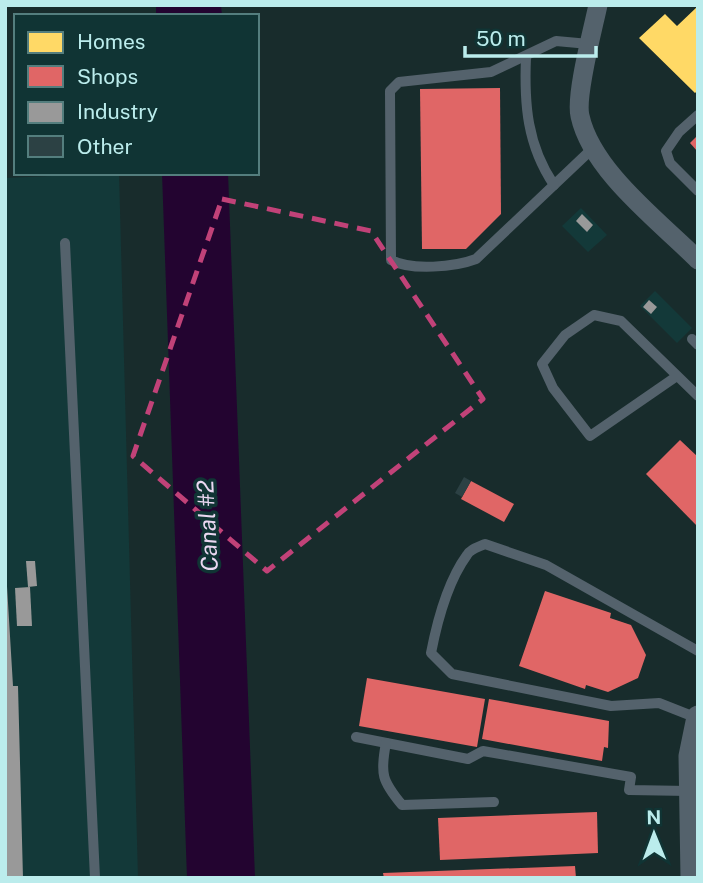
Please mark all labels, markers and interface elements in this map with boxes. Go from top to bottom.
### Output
legend [14,14,259,175]
scale bar [465,14,596,58]
text: 50 m [476,26,526,51]
text: Homes [77,29,145,54]
text: Shops [77,64,138,89]
text: Industry [77,99,158,124]
text: Other [77,134,133,159]
water label: Canal #2 [191,479,223,572]
north arrow [619,799,689,869]
text: N [646,806,661,828]

